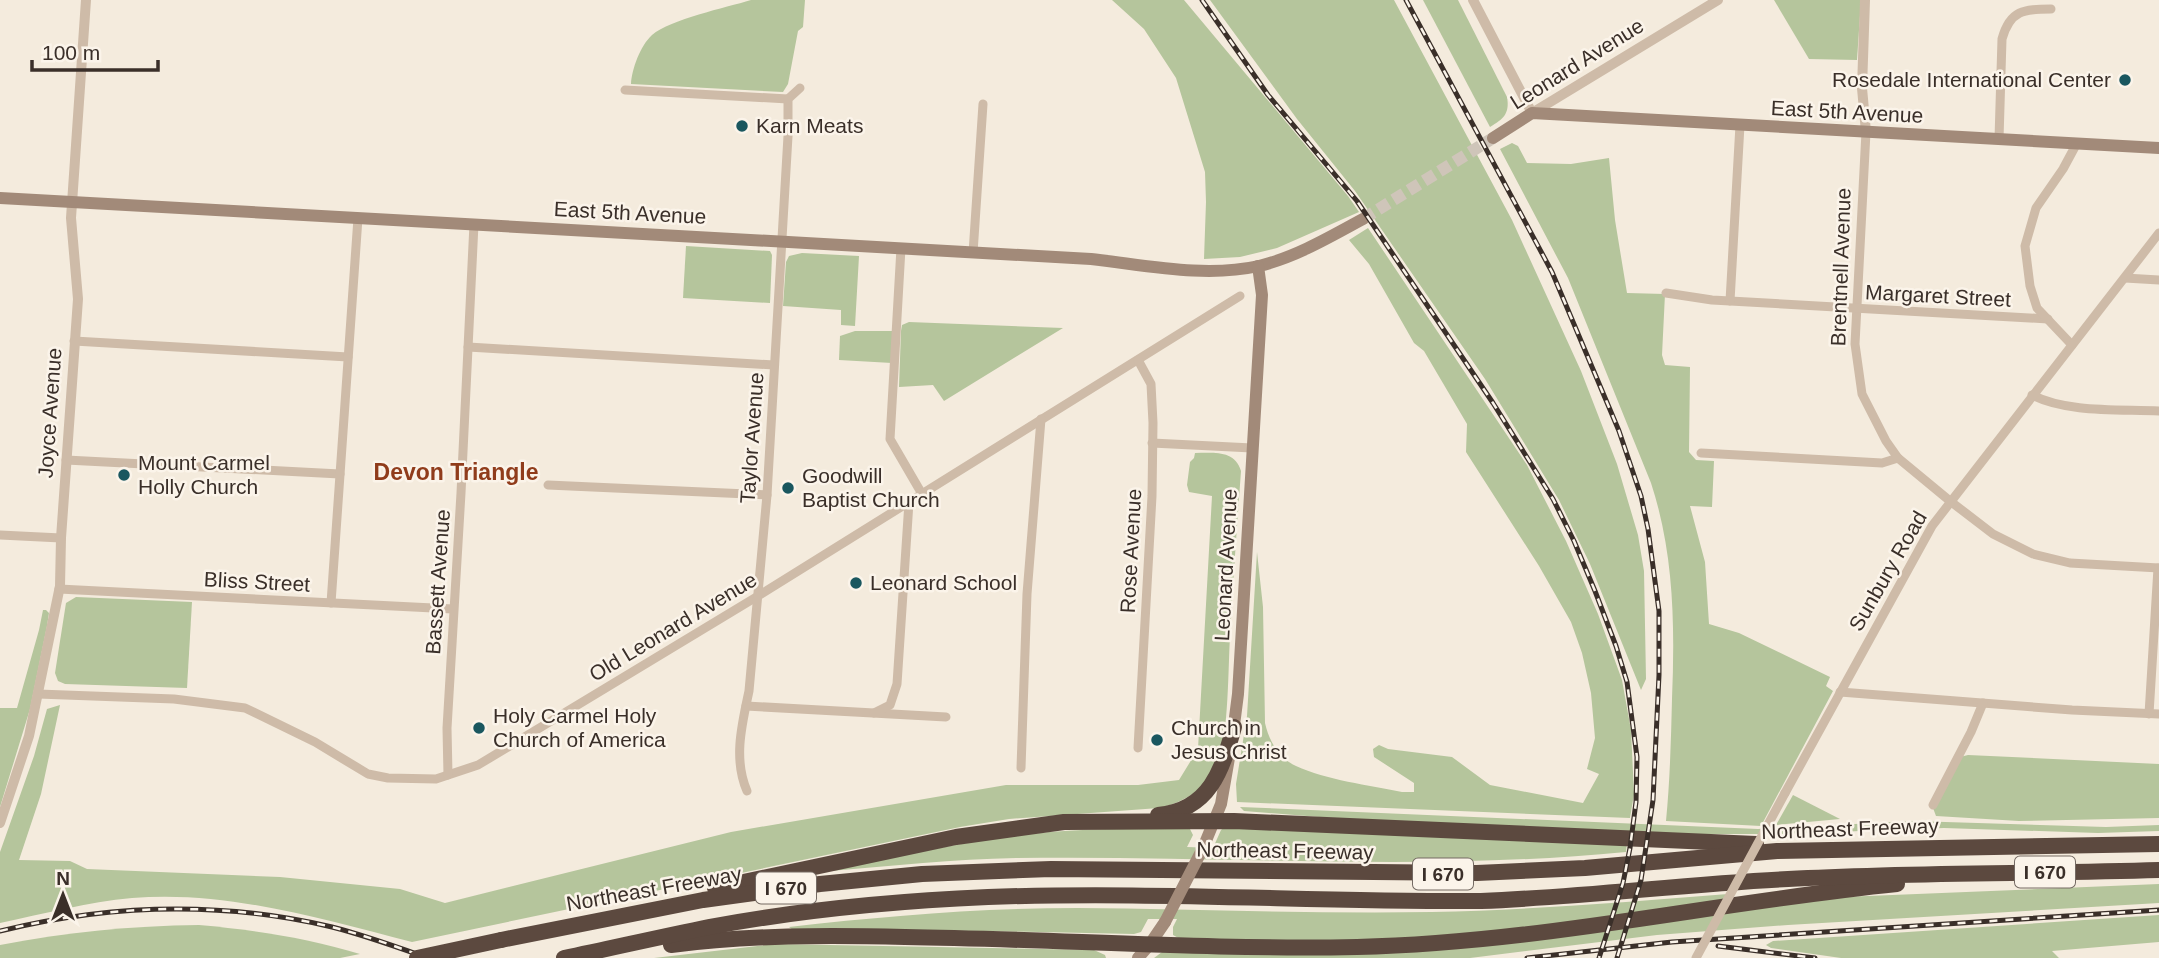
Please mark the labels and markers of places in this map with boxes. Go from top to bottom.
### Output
place label: Rosedale International Center [1832,68,2111,91]
marker: Rosedale International Center [2117,72,2133,88]
place label: Karn Meats [756,114,863,137]
marker: Karn Meats [734,118,750,134]
place label: Mount Carmel Holly Church [138,451,270,498]
place label: Goodwill Baptist Church [802,464,940,511]
marker: Mount Carmel Holly Church [116,467,132,483]
marker: Goodwill Baptist Church [780,480,796,496]
place label: Leonard School [870,571,1017,594]
marker: Leonard School [848,575,864,591]
place label: Holy Carmel Holy Church of America [493,704,666,751]
place label: Church in Jesus Christ [1171,716,1287,763]
marker: Holy Carmel Holy Church of America [471,720,487,736]
marker: Church in Jesus Christ [1149,732,1165,748]

